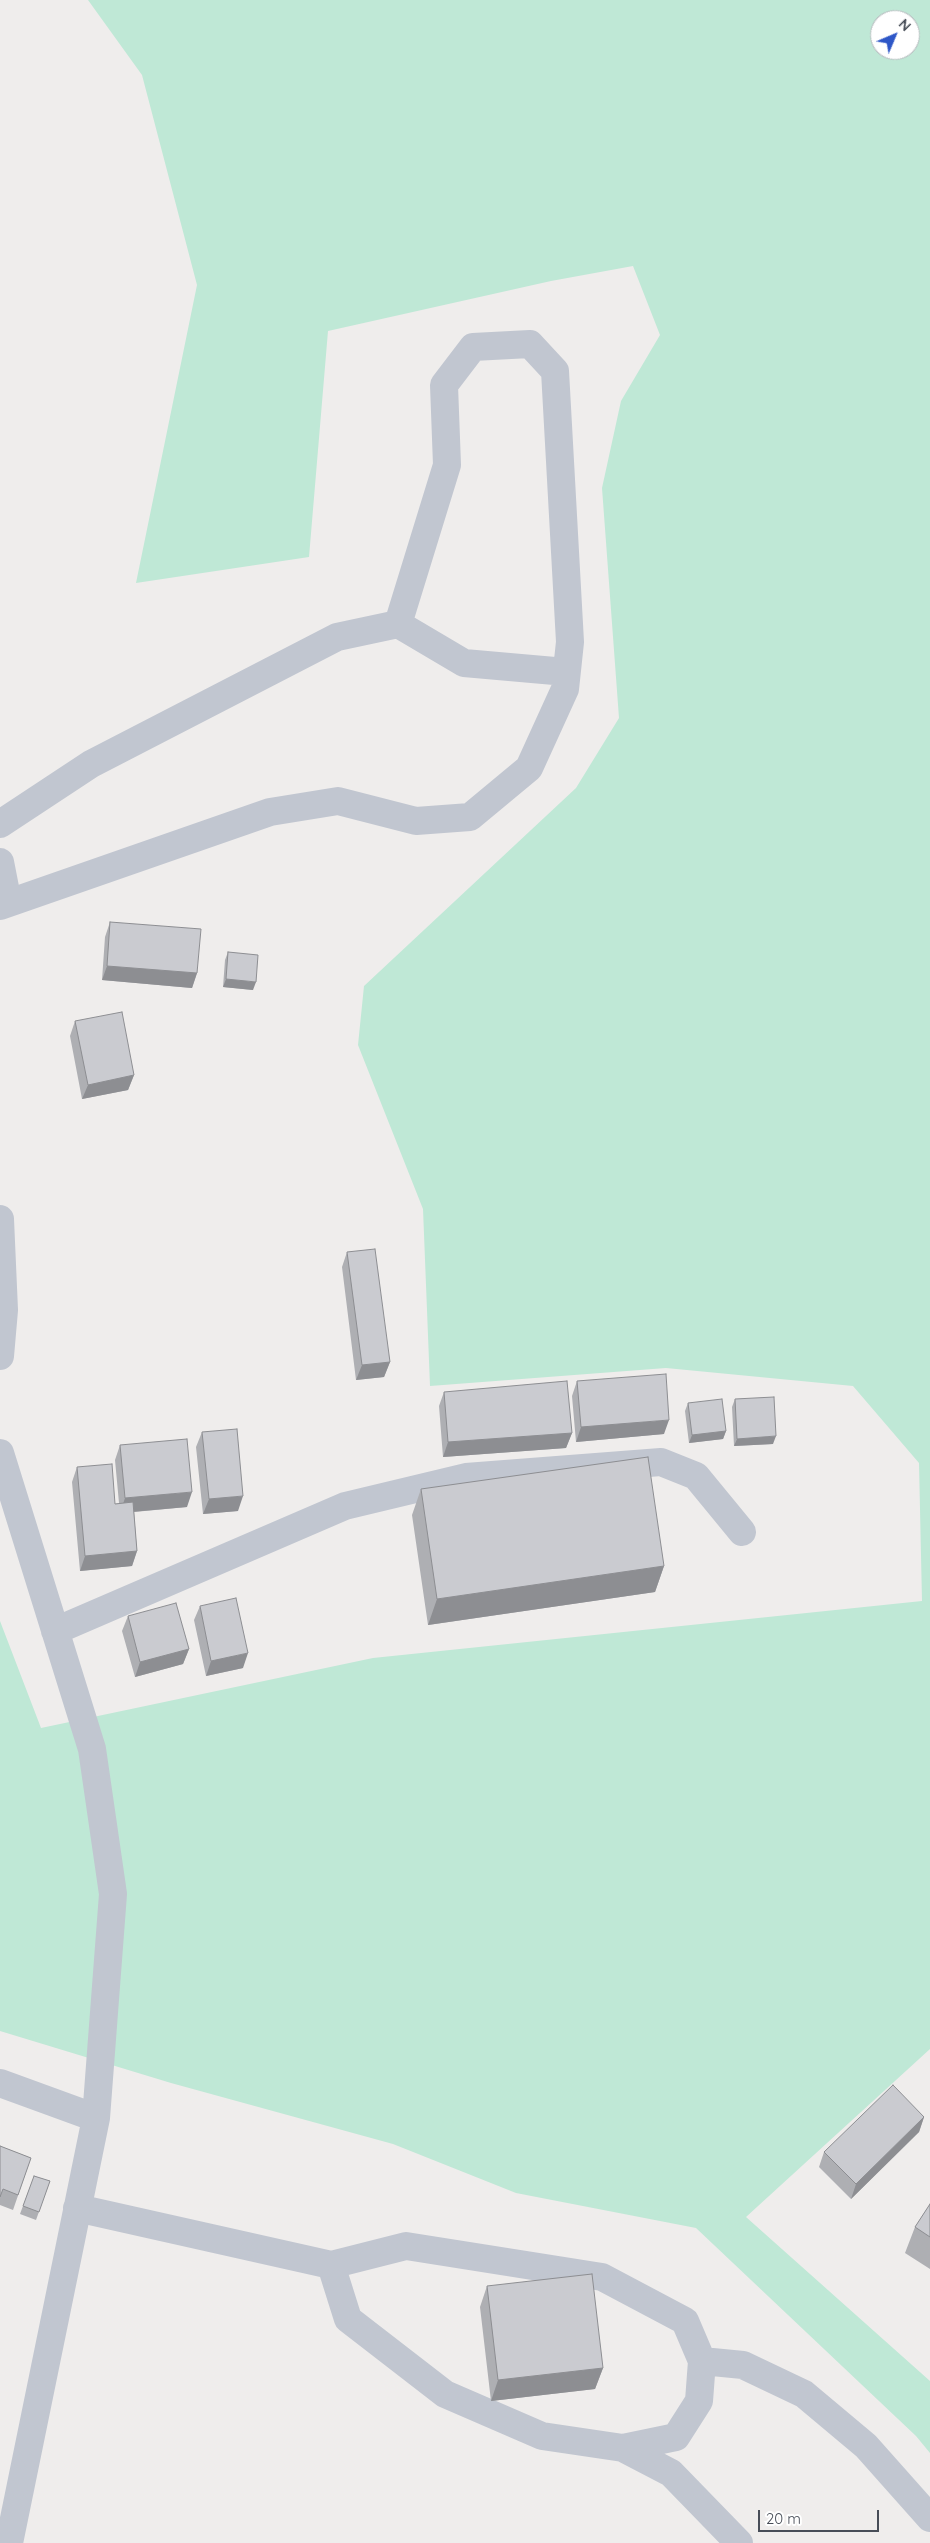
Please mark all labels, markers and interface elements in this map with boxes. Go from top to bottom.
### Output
north arrow [870,10,920,60]
text: N [895,15,915,35]
scale bar [760,2500,881,2532]
text: 20 m [766,2509,801,2528]

